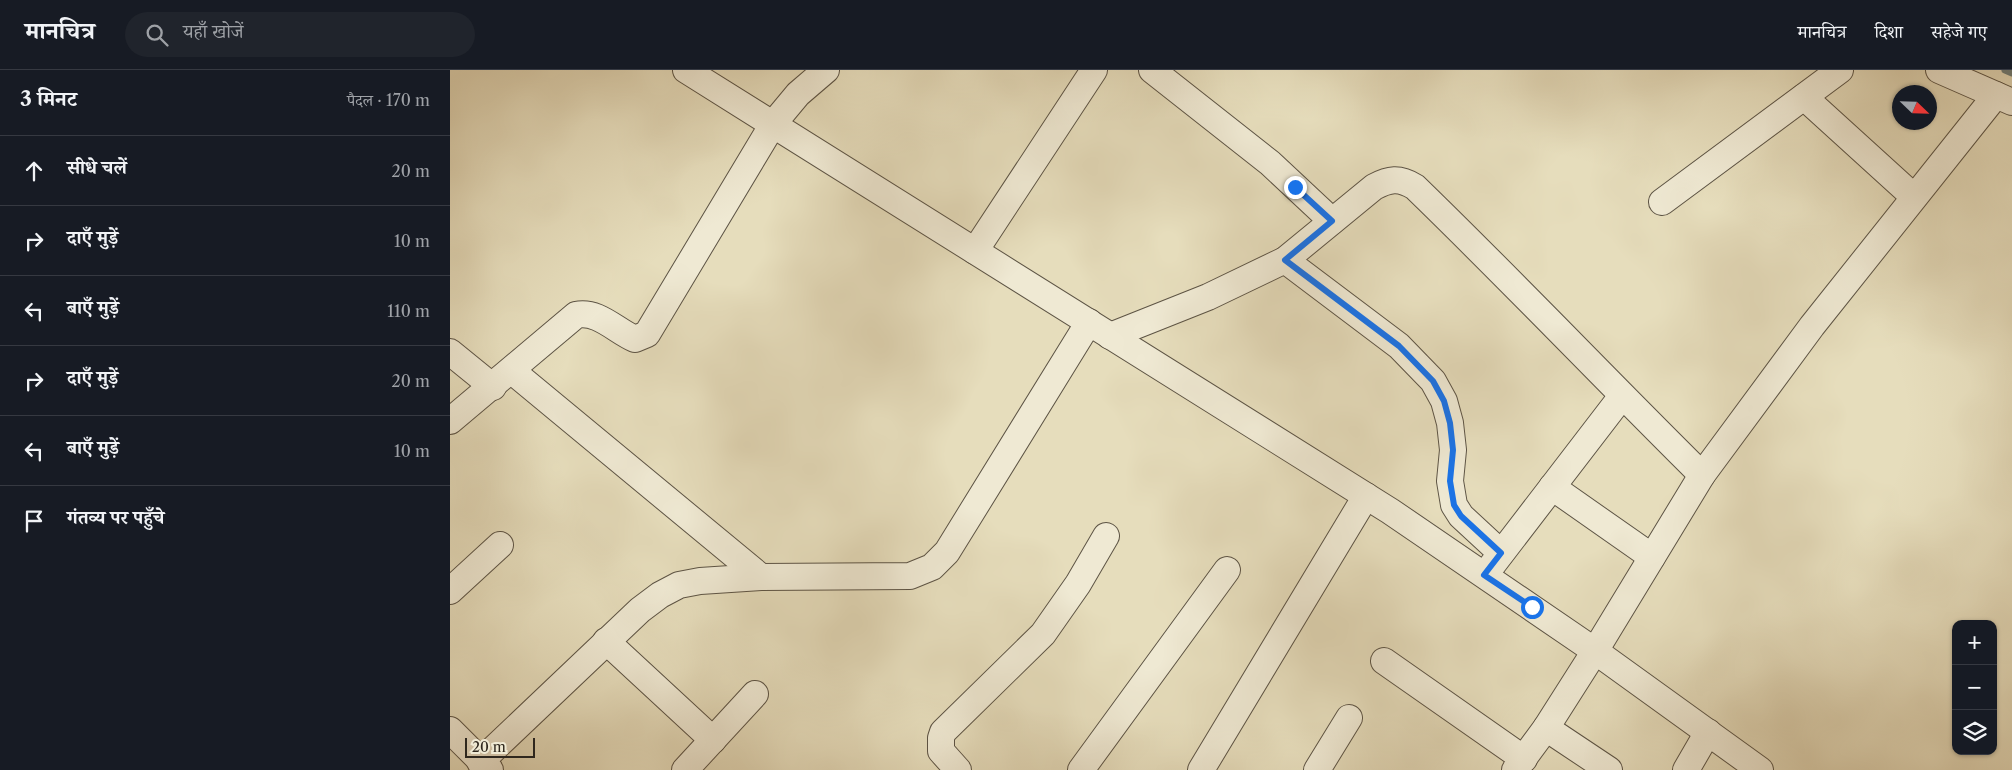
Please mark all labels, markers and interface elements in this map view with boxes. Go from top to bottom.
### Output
search box [125,12,475,57]
text: मानचित्र [25,16,95,45]
text: यहाँ खोजें [183,20,244,43]
icon: search [143,21,171,49]
text: मानचित्र [1798,21,1846,43]
text: दिशा [1874,21,1903,43]
text: सहेजे गए [1931,21,1987,43]
north arrow [1892,85,1937,130]
text: 3 मिनट [20,86,77,111]
text: पैदल · 170 m [347,90,430,110]
text: सीधे चलें [67,156,127,179]
icon: ahead [20,157,48,185]
text: 20 m [391,161,430,181]
route end [1284,176,1307,199]
text: दाएँ मुड़ें [67,226,118,249]
icon: right [20,227,48,255]
text: 10 m [394,231,430,251]
text: बाएँ मुड़ें [67,296,119,319]
icon: left [20,297,48,325]
text: 110 m [387,301,430,321]
text: दाएँ मुड़ें [67,366,118,389]
icon: right [20,367,48,395]
text: 20 m [391,371,430,391]
text: बाएँ मुड़ें [67,436,119,459]
icon: left [20,437,48,465]
text: 10 m [394,441,430,461]
text: गंतव्य पर पहुँचे [67,506,164,529]
icon: arrive [20,507,48,535]
route start [1521,596,1544,619]
map controls [1952,620,1997,755]
button: + [1952,620,1997,665]
button: − [1952,665,1997,710]
button: layers [1952,710,1997,755]
scale bar [465,735,535,758]
text: 20 m [472,738,506,756]

